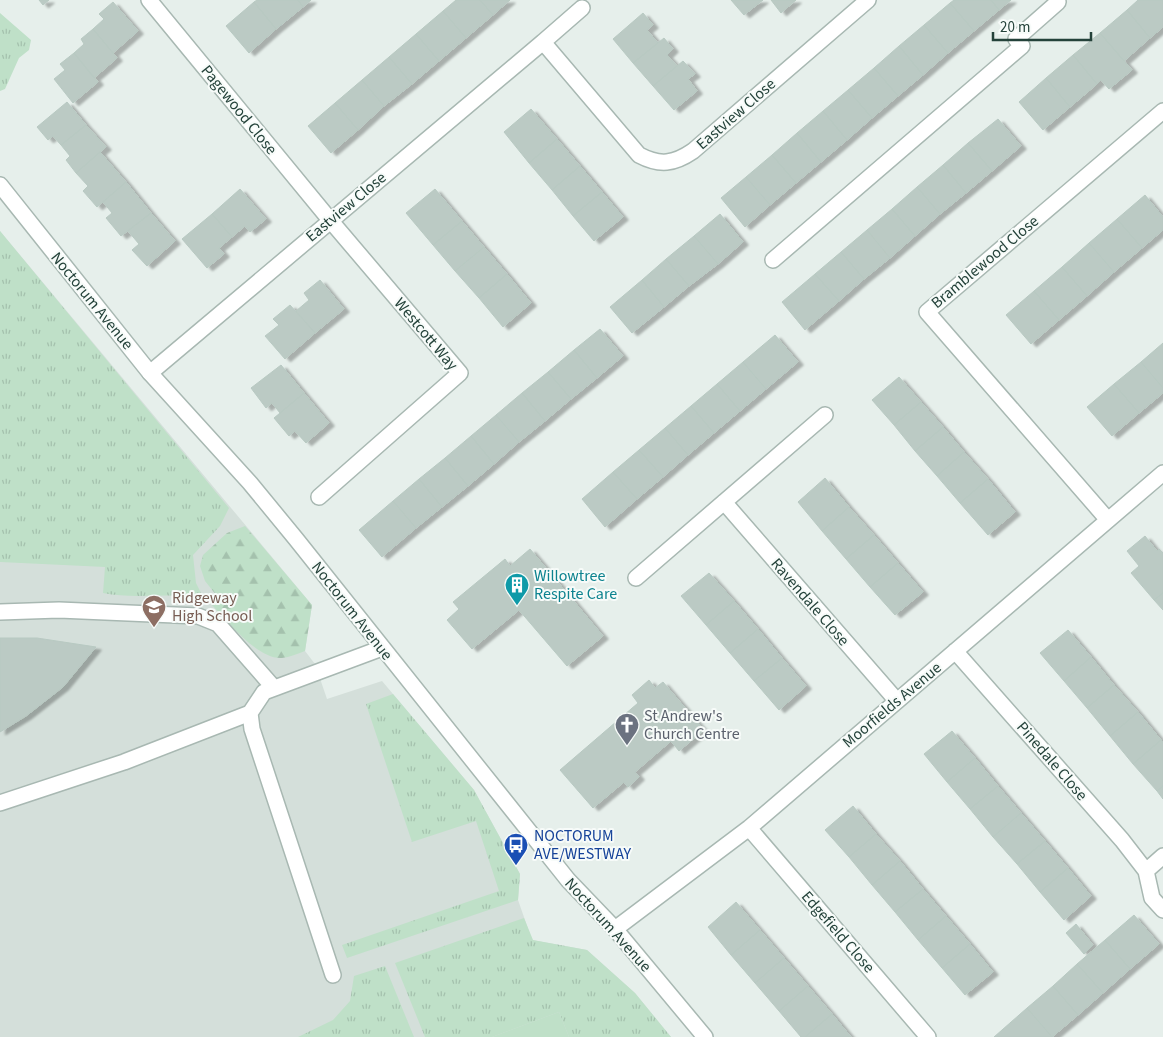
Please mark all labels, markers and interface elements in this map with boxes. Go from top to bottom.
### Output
scale bar [993,10,1090,42]
text: 20 m [1000,17,1030,38]
street label: Pagewood Close [196,60,282,160]
street label: Eastview Close [691,73,781,155]
street label: Eastview Close [301,167,391,247]
street label: Bramblewood Close [927,210,1044,314]
street label: Noctorum Avenue [46,247,138,355]
street label: Westcott Way [389,293,463,376]
street label: Ravendale Close [766,553,854,651]
street label: Noctorum Avenue [306,557,398,665]
place label: Willowtree Respite Care [534,565,617,605]
building icon: Willowtree Respite Care [504,572,530,606]
place label: Ridgeway High School [172,587,252,627]
school or university icon: Ridgeway High School [141,594,167,628]
street label: Moorfields Avenue [838,657,946,753]
place label: St Andrew's Church Centre [644,705,740,745]
church icon: St Andrew's Church Centre [614,712,640,746]
street label: Pinedale Close [1011,717,1093,805]
place label: NOCTORUM AVE/WESTWAY [534,825,632,865]
bus stop icon: NOCTORUM AVE/WESTWAY [503,832,529,866]
street label: Noctorum Avenue [560,873,656,977]
street label: Edgefield Close [796,886,880,978]

